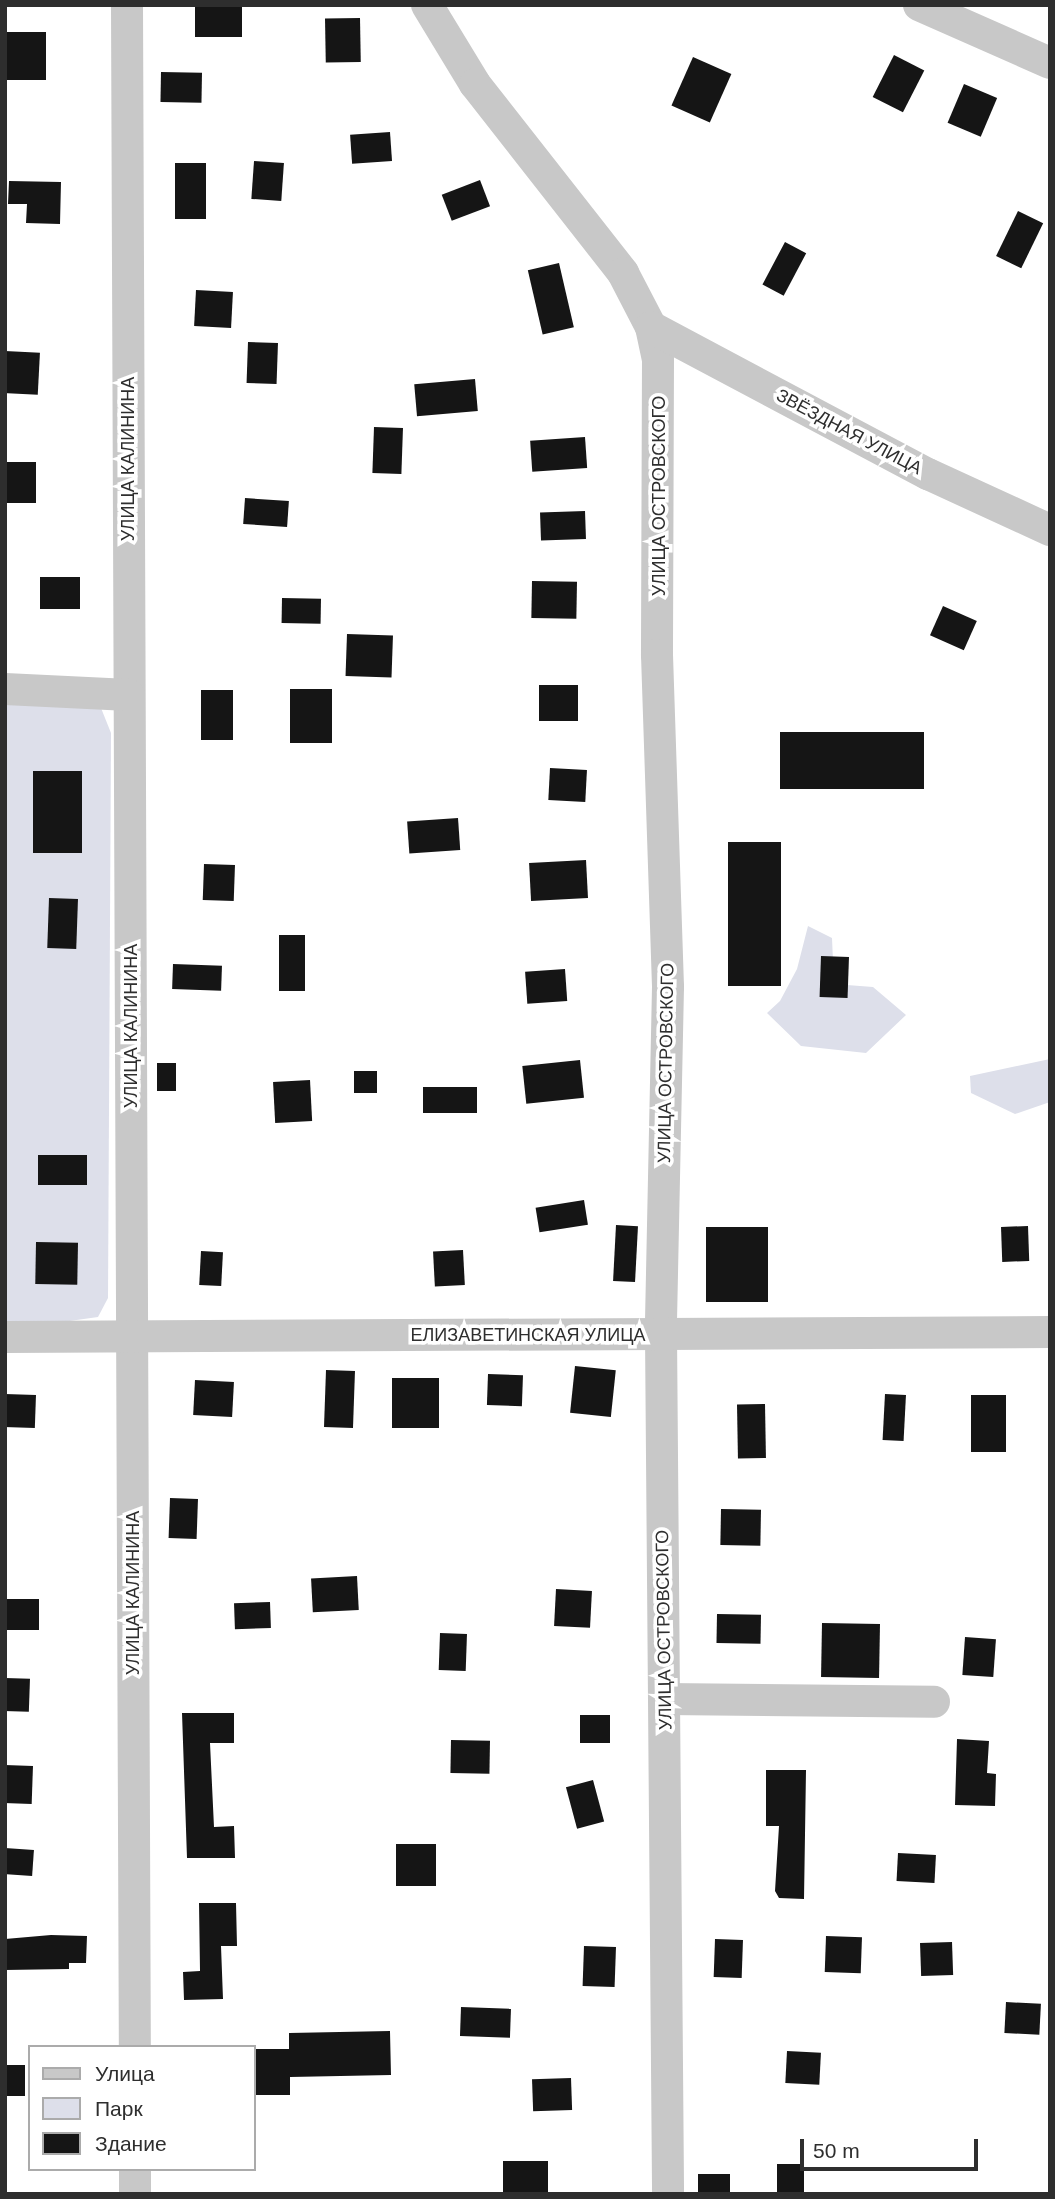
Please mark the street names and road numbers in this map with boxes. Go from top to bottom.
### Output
street label: УЛИЦА КАЛИНИНА [117,377,139,541]
street label: ЗВЁЗДНАЯ УЛИЦА [772,384,926,480]
street label: УЛИЦА ОСТРОВСКОГО [648,396,670,596]
street label: УЛИЦА КАЛИНИНА [120,944,142,1108]
street label: УЛИЦА ОСТРОВСКОГО [653,963,679,1163]
street label: ЕЛИЗАВЕТИНСКАЯ УЛИЦА [411,1324,645,1346]
street label: УЛИЦА КАЛИНИНА [122,1511,144,1675]
street label: УЛИЦА ОСТРОВСКОГО [651,1530,677,1730]

